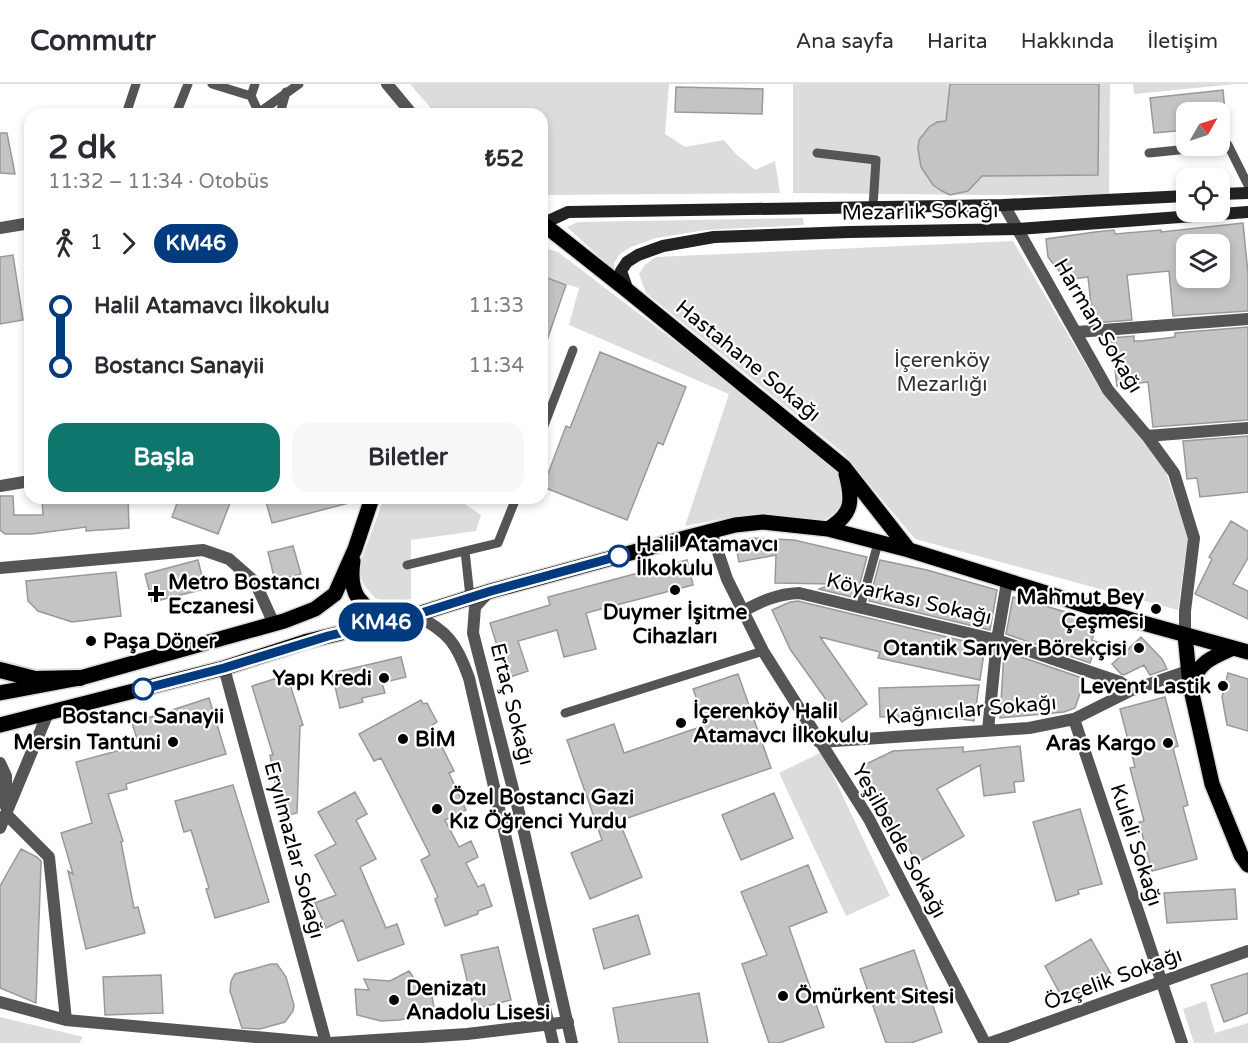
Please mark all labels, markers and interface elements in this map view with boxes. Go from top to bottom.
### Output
text: Commutr [30,24,156,58]
text: Ana sayfa [796,29,894,54]
text: Harita [927,29,988,54]
text: Hakkında [1021,29,1114,54]
text: İletişim [1147,29,1218,54]
north arrow [1176,102,1230,156]
map controls [1176,102,1230,288]
text: 2 dk [48,128,116,167]
text: ₺52 [485,146,524,172]
button: locate [1176,168,1230,222]
text: 11:32 – 11:34 · Otobüs [48,170,269,194]
street label: Mezarlık Sokağı [841,198,999,226]
icon: walk [48,227,81,260]
icon: forward [112,227,145,260]
text: 1 [90,231,103,255]
text: KM46 [166,231,226,256]
button: layers [1176,234,1230,288]
street label: Harman Sokağı [1048,254,1148,398]
text: Halil Atamavcı İlkokulu [94,293,330,319]
text: 11:33 [469,294,524,318]
street label: Hastahane Sokağı [670,295,826,427]
park label: İçerenköy Mezarlığı [894,348,990,397]
text: Bostancı Sanayii [94,353,264,379]
text: 11:34 [469,354,524,378]
button: Başla [48,423,280,492]
button: Biletler [292,423,524,492]
place label: Halil Atamavcı İlkokulu [636,532,778,581]
marker: Halil Atamavcı İlkokulu [608,545,630,567]
street label: Köyarkası Sokağı [824,568,994,630]
place label: Metro Bostancı Eczanesi [168,570,320,619]
marker: Duymer İşitme Cihazları [668,583,682,597]
place label: Mahmut Bey Çeşmesi [1016,585,1145,634]
marker: Metro Bostancı Eczanesi [149,587,163,601]
place label: Duymer İşitme Cihazları [603,600,747,649]
line badge: KM46 [339,602,423,642]
marker: Mahmut Bey Çeşmesi [1149,602,1163,616]
text: KM46 [351,610,411,635]
place label: Paşa Döner [103,629,218,654]
marker: Paşa Döner [84,634,98,648]
place label: Otantik Sarıyer Börekçisi [883,636,1127,661]
street label: Ertaç Sokağı [485,640,539,768]
marker: Otantik Sarıyer Börekçisi [1132,641,1146,655]
place label: Yapı Kredi [272,666,372,691]
marker: Yapı Kredi [377,671,391,685]
place label: Levent Lastik [1080,674,1212,699]
marker: Bostancı Sanayii [132,678,154,700]
marker: Levent Lastik [1216,679,1230,693]
street label: Kağnıcılar Sokağı [885,690,1057,730]
place label: İçerenköy Halil Atamavcı İlkokulu [693,699,869,748]
place label: Bostancı Sanayii [62,704,224,729]
marker: İçerenköy Halil Atamavcı İlkokulu [674,716,688,730]
place label: BİM [415,727,456,752]
place label: Mersin Tantuni [13,730,161,755]
place label: Aras Kargo [1045,731,1156,756]
marker: BİM [396,732,410,746]
marker: Mersin Tantuni [166,735,180,749]
marker: Aras Kargo [1161,736,1175,750]
street label: Eryılmazlar Sokağı [258,759,330,941]
street label: Yeşilbelde Sokağı [846,760,952,922]
street label: Kuleli Sokağı [1104,781,1168,909]
place label: Özel Bostancı Gazi Kız Öğrenci Yurdu [449,785,634,834]
marker: Özel Bostancı Gazi Kız Öğrenci Yurdu [430,802,444,816]
street label: Özçelik Sokağı [1041,942,1185,1016]
place label: Denizatı Anadolu Lisesi [406,976,550,1025]
place label: Ömürkent Sitesi [795,984,954,1009]
marker: Ömürkent Sitesi [776,989,790,1003]
marker: Denizatı Anadolu Lisesi [387,993,401,1007]

